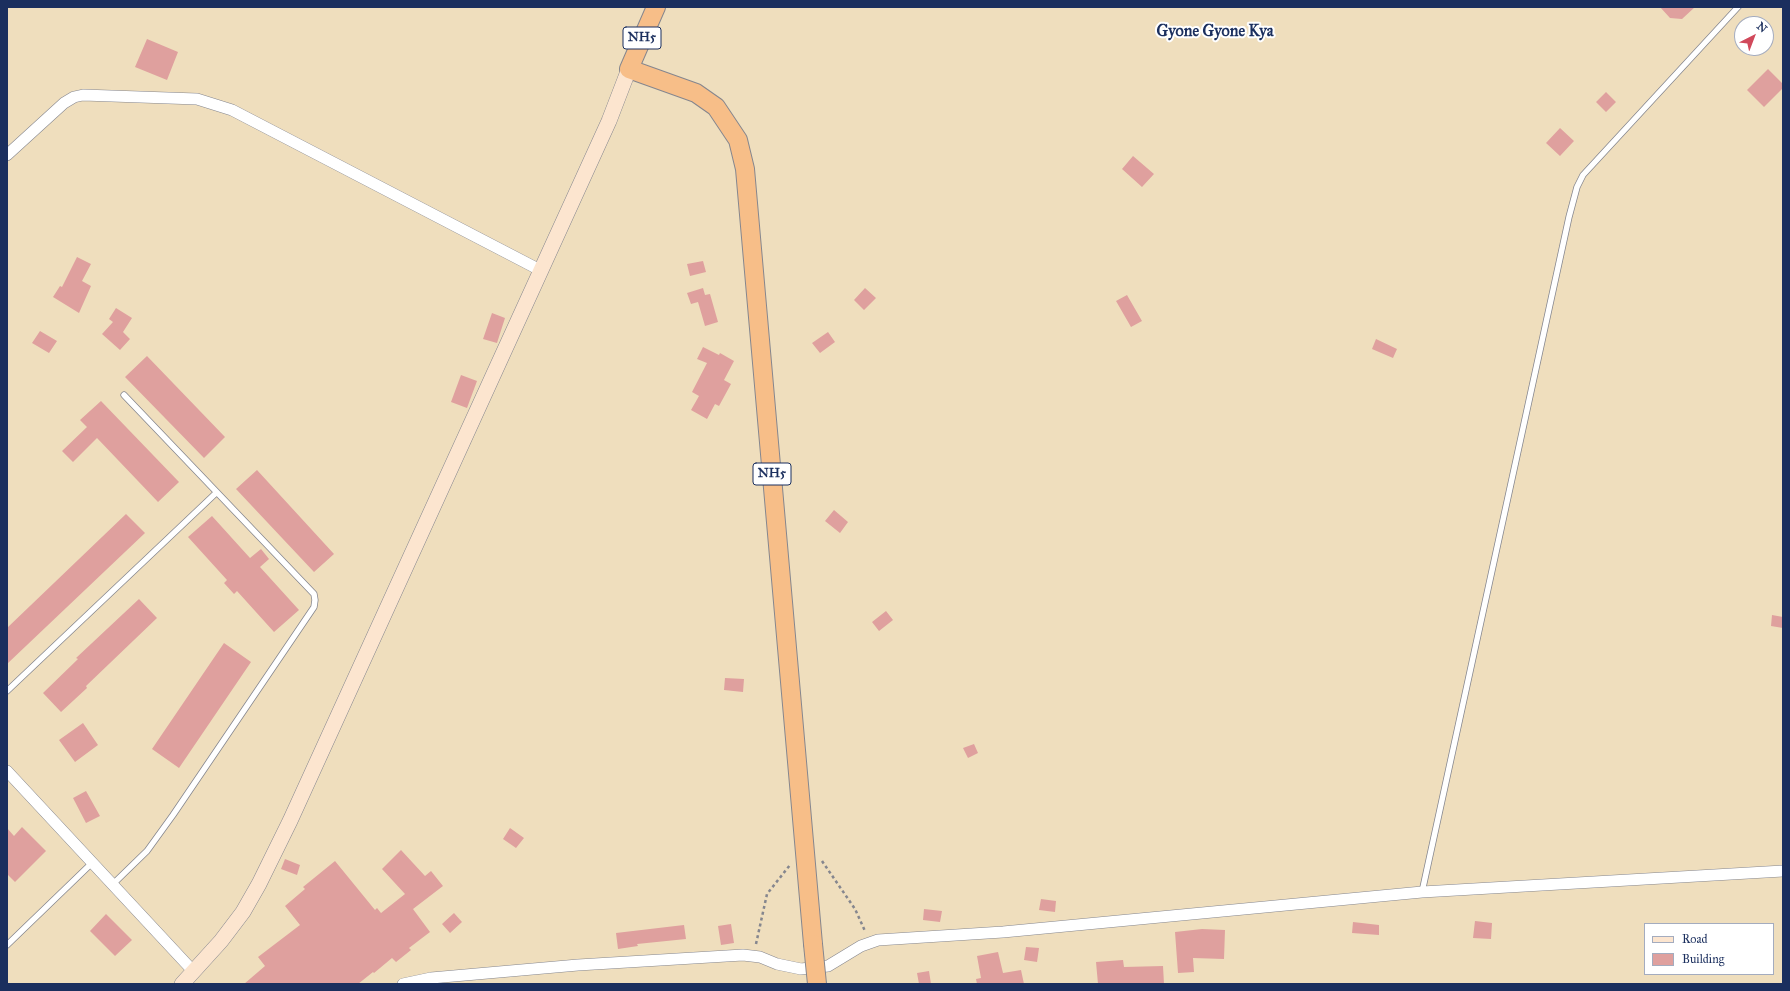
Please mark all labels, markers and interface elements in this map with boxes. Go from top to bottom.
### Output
north arrow [1734,16,1774,56]
text: N [1754,19,1770,35]
district label: Gyone Gyone Kya [1156,22,1274,42]
road number: NH5 [623,27,661,49]
road number: NH5 [753,463,791,485]
legend [1644,923,1774,975]
text: Road [1682,932,1708,946]
text: Building [1682,952,1724,966]

